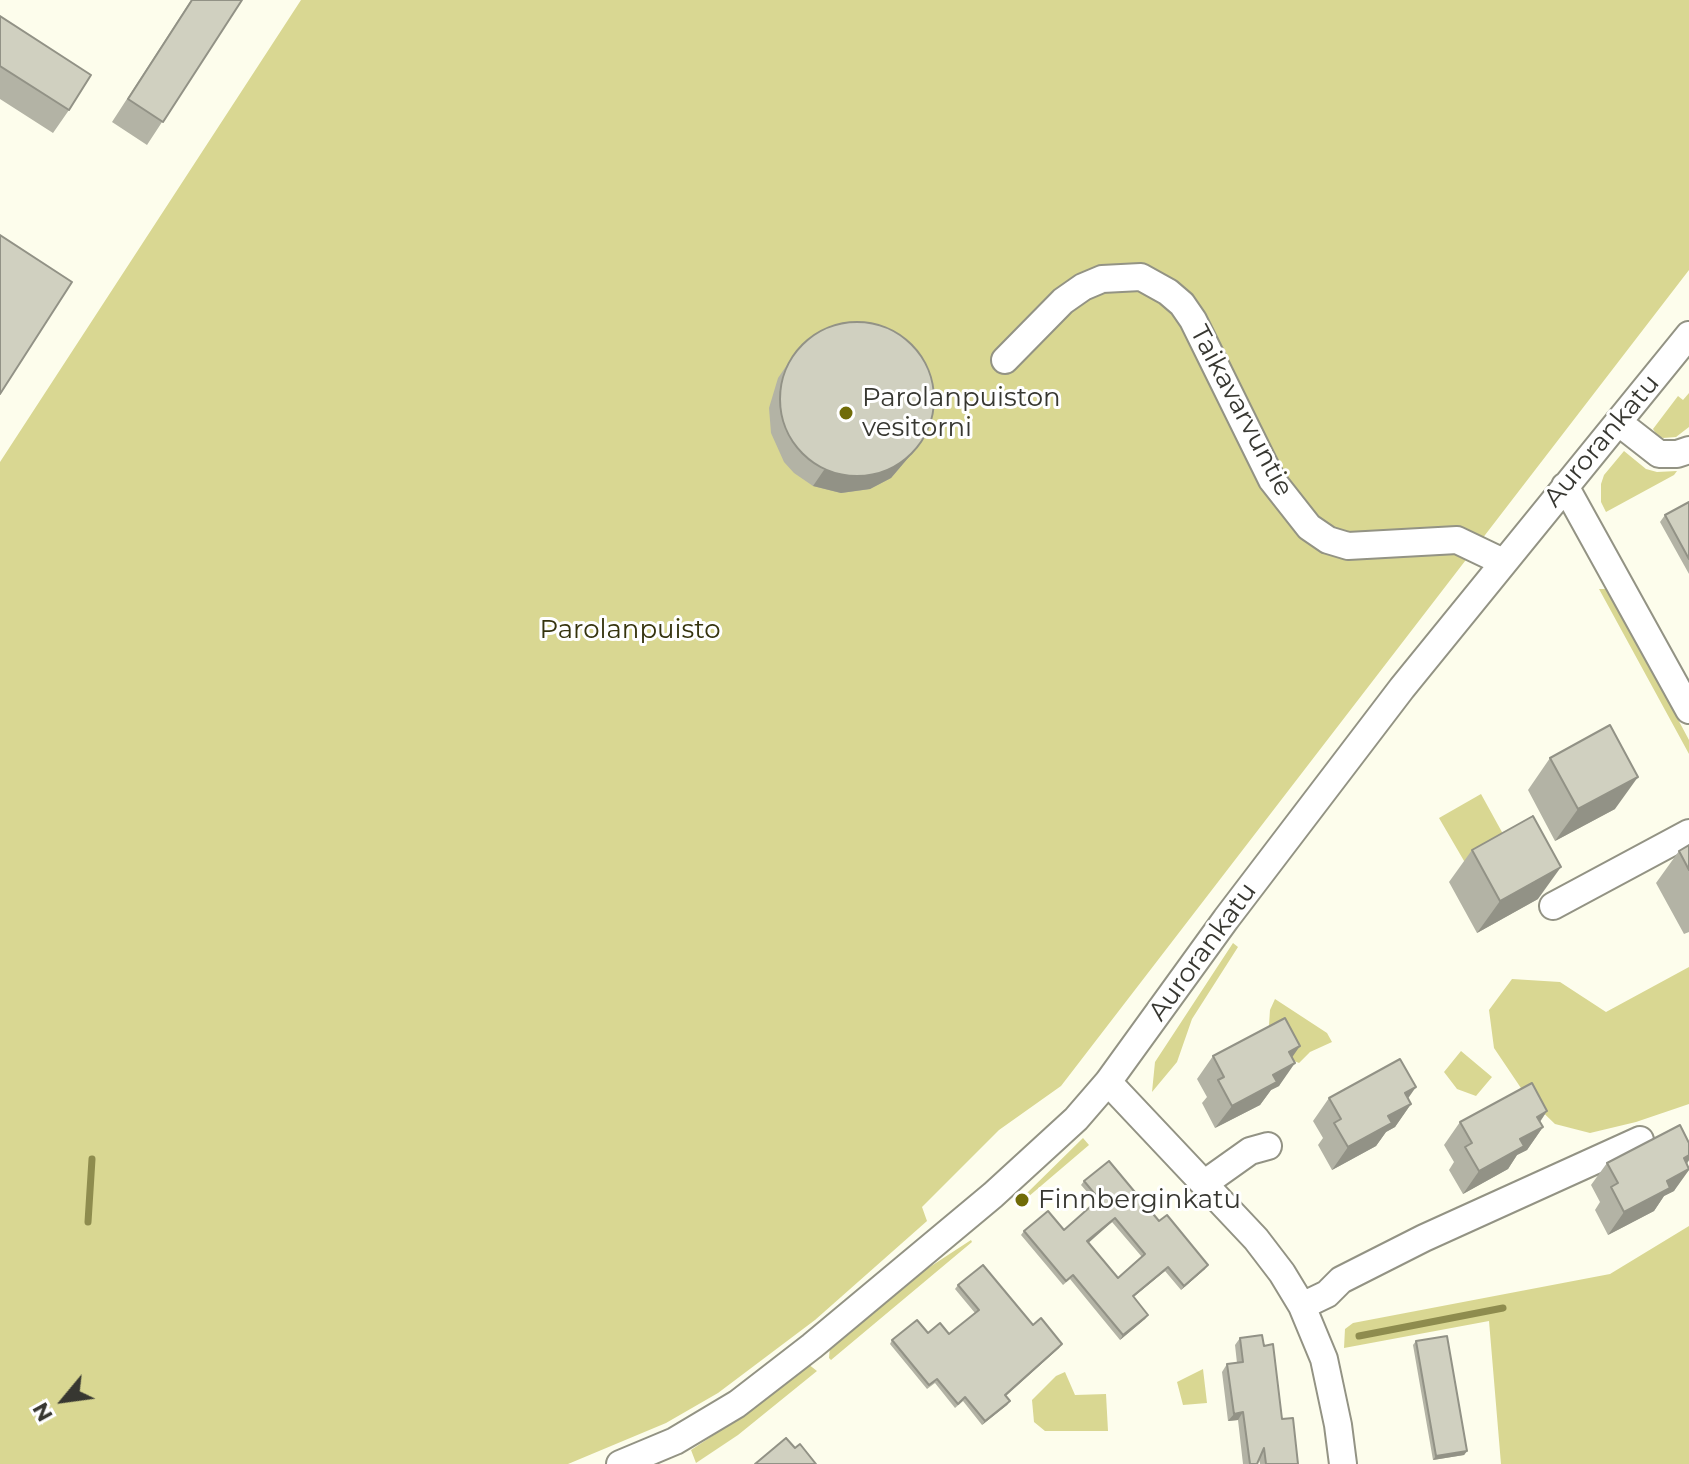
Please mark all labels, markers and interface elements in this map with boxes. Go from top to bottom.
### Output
street label: Taikavarvuntie [1183,320,1299,502]
street label: Aurorankatu [1538,368,1666,514]
place label: Parolanpuiston vesitorni [862,382,1061,444]
marker: Parolanpuiston vesitorni [837,404,855,422]
park label: Parolanpuisto [539,614,721,646]
street label: Aurorankatu [1142,877,1264,1027]
place label: Finnberginkatu [1038,1184,1241,1216]
marker: Finnberginkatu [1013,1191,1031,1209]
north arrow [24,1360,104,1440]
text: N [26,1398,59,1426]

